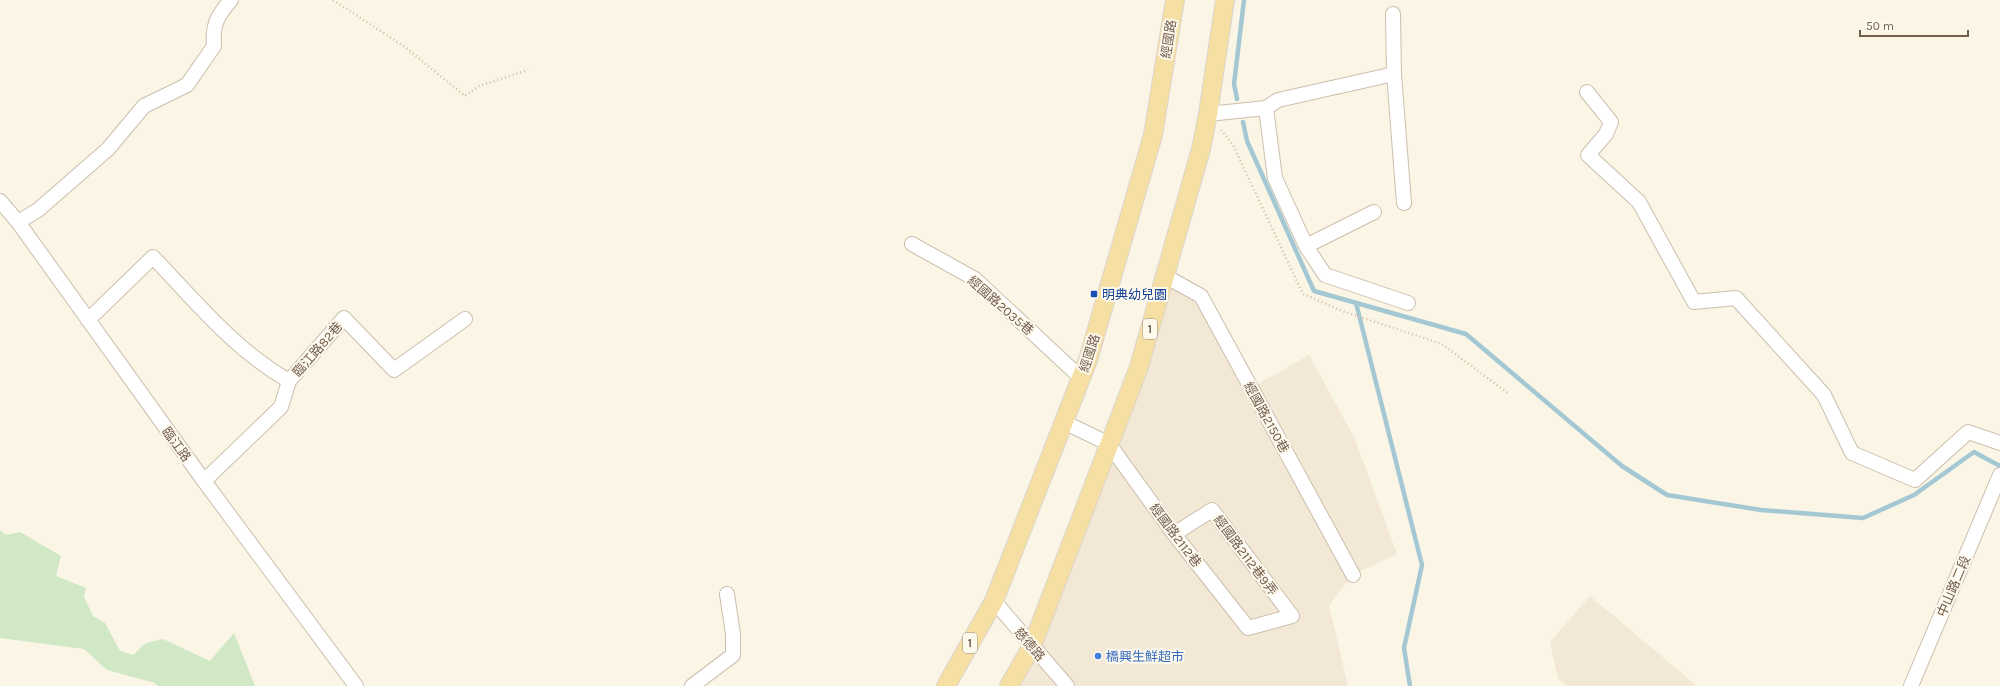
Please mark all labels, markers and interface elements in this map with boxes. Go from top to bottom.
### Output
scale bar [1860,12,1968,38]
street label: 經國路 [1158,19,1179,60]
text: 50 m [1866,19,1894,33]
street label: 經國路2035巷 [965,273,1037,338]
place label: 明典幼兒園 [1102,287,1167,302]
marker: 明典幼兒園 [1089,289,1099,299]
street label: 臨江路82巷 [290,319,345,380]
road number: 1 [1143,319,1157,339]
street label: 經國路 [1076,332,1103,374]
street label: 經國路2150巷 [1241,379,1292,455]
street label: 臨江路 [159,424,194,464]
street label: 經國路2112巷 [1147,501,1204,570]
street label: 經國路2112巷9弄 [1211,512,1281,598]
street label: 中山路二段 [1934,553,1973,619]
street label: 慈德路 [1011,625,1048,664]
road number: 1 [963,633,977,653]
place label: 橋興生鮮超市 [1106,649,1184,664]
marker: 橋興生鮮超市 [1093,651,1103,661]

